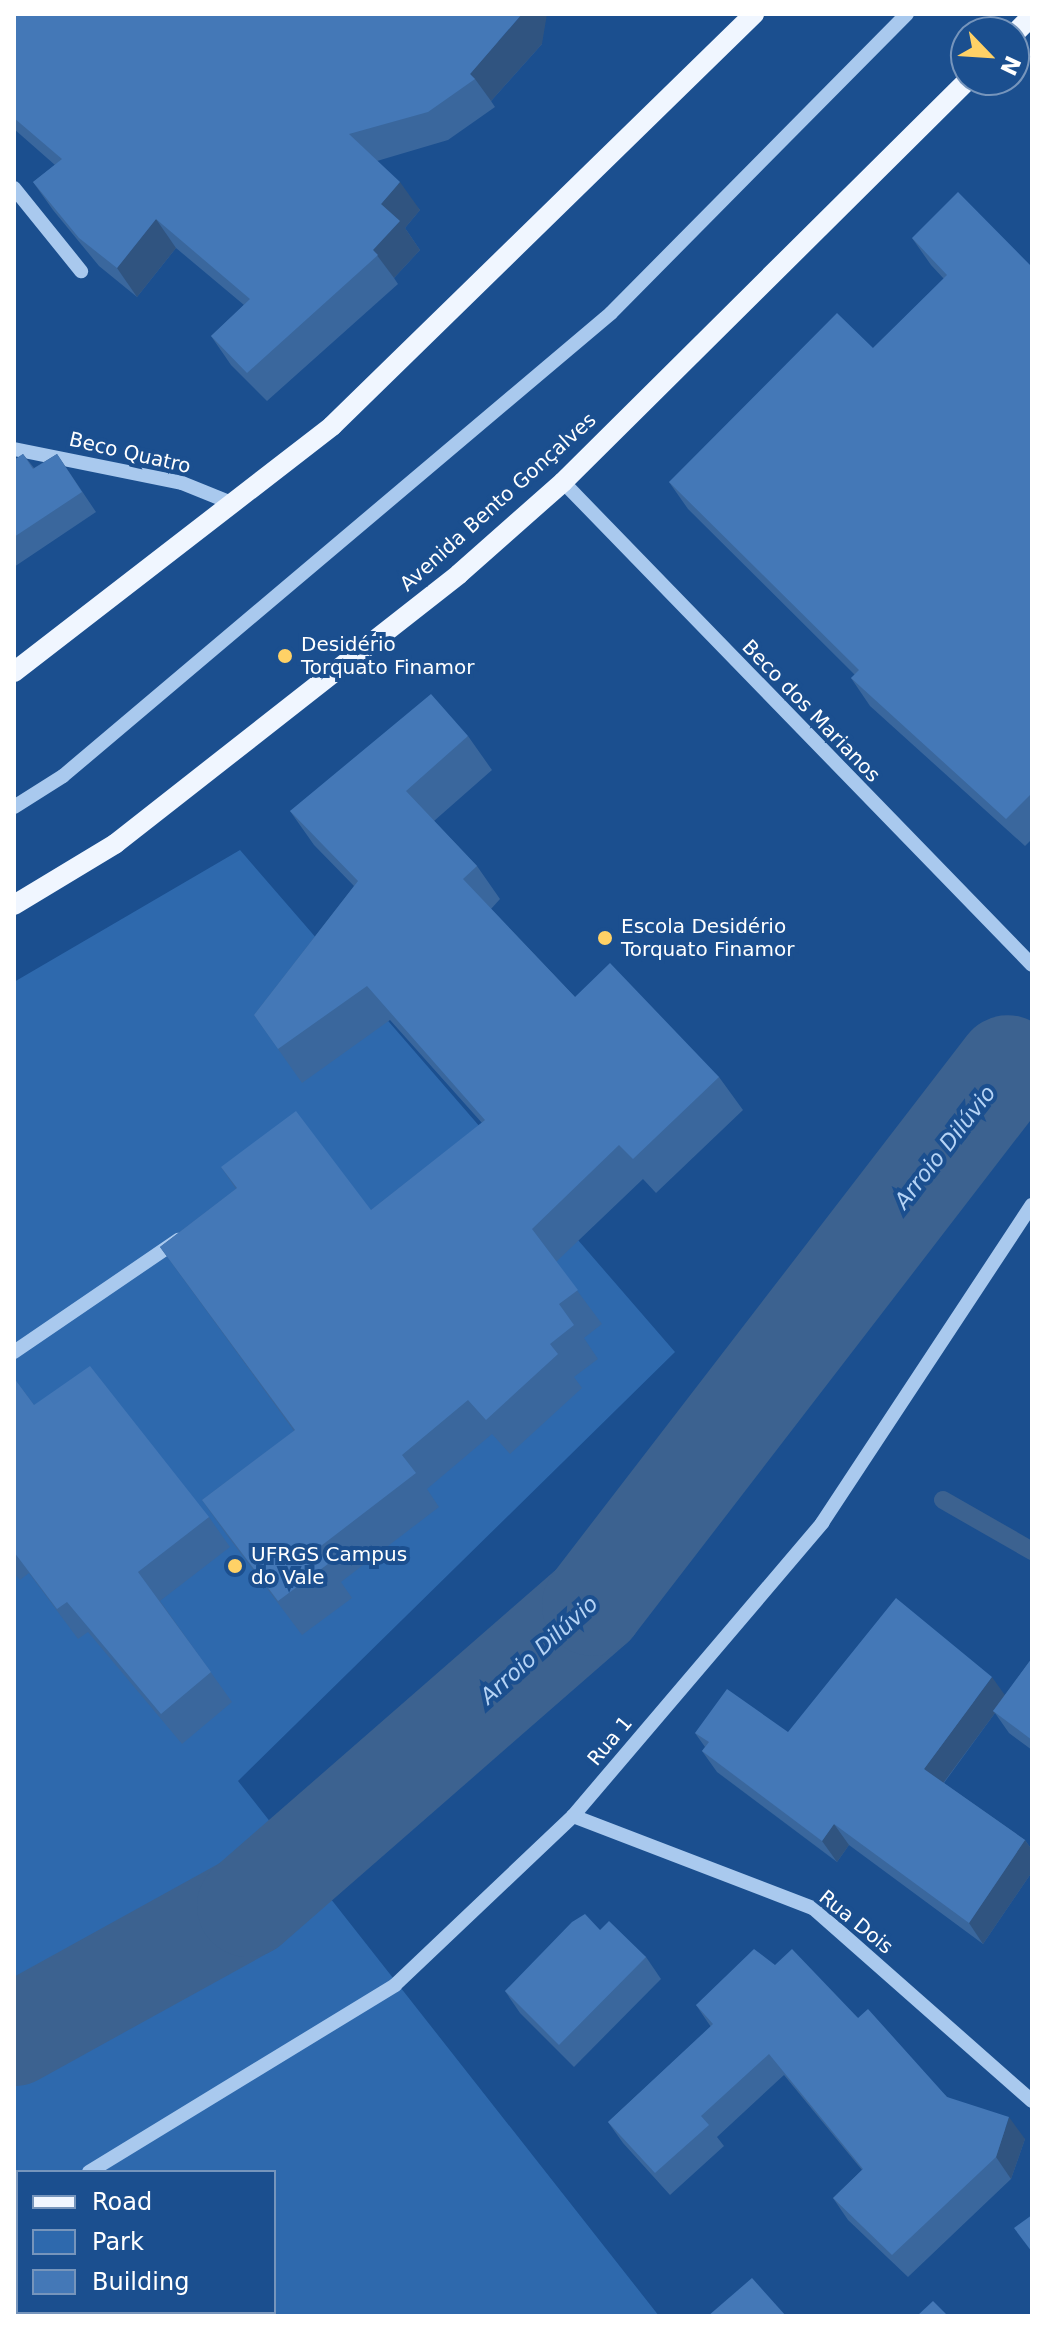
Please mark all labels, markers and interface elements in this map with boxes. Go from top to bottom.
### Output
north arrow [950,16,1030,96]
text: N [995,52,1026,79]
street label: Avenida Bento Gonçalves [395,408,601,596]
street label: Beco Quatro [67,427,193,479]
place label: Desidério Torquato Finamor [301,632,474,679]
street label: Beco dos Marianos [737,635,885,787]
marker: Desidério Torquato Finamor [276,647,294,665]
place label: Escola Desidério Torquato Finamor [621,914,794,961]
marker: Escola Desidério Torquato Finamor [596,929,614,947]
water label: Arroio Dilúvio [889,1080,1001,1214]
place label: UFRGS Campus do Vale [251,1542,407,1589]
marker: UFRGS Campus do Vale [226,1557,244,1575]
water label: Arroio Dilúvio [475,1590,603,1710]
street label: Rua 1 [582,1711,638,1771]
street label: Rua Dois [814,1885,898,1959]
legend [16,2170,276,2314]
text: Road [92,2188,152,2216]
text: Park [92,2228,144,2256]
text: Building [92,2268,189,2296]

